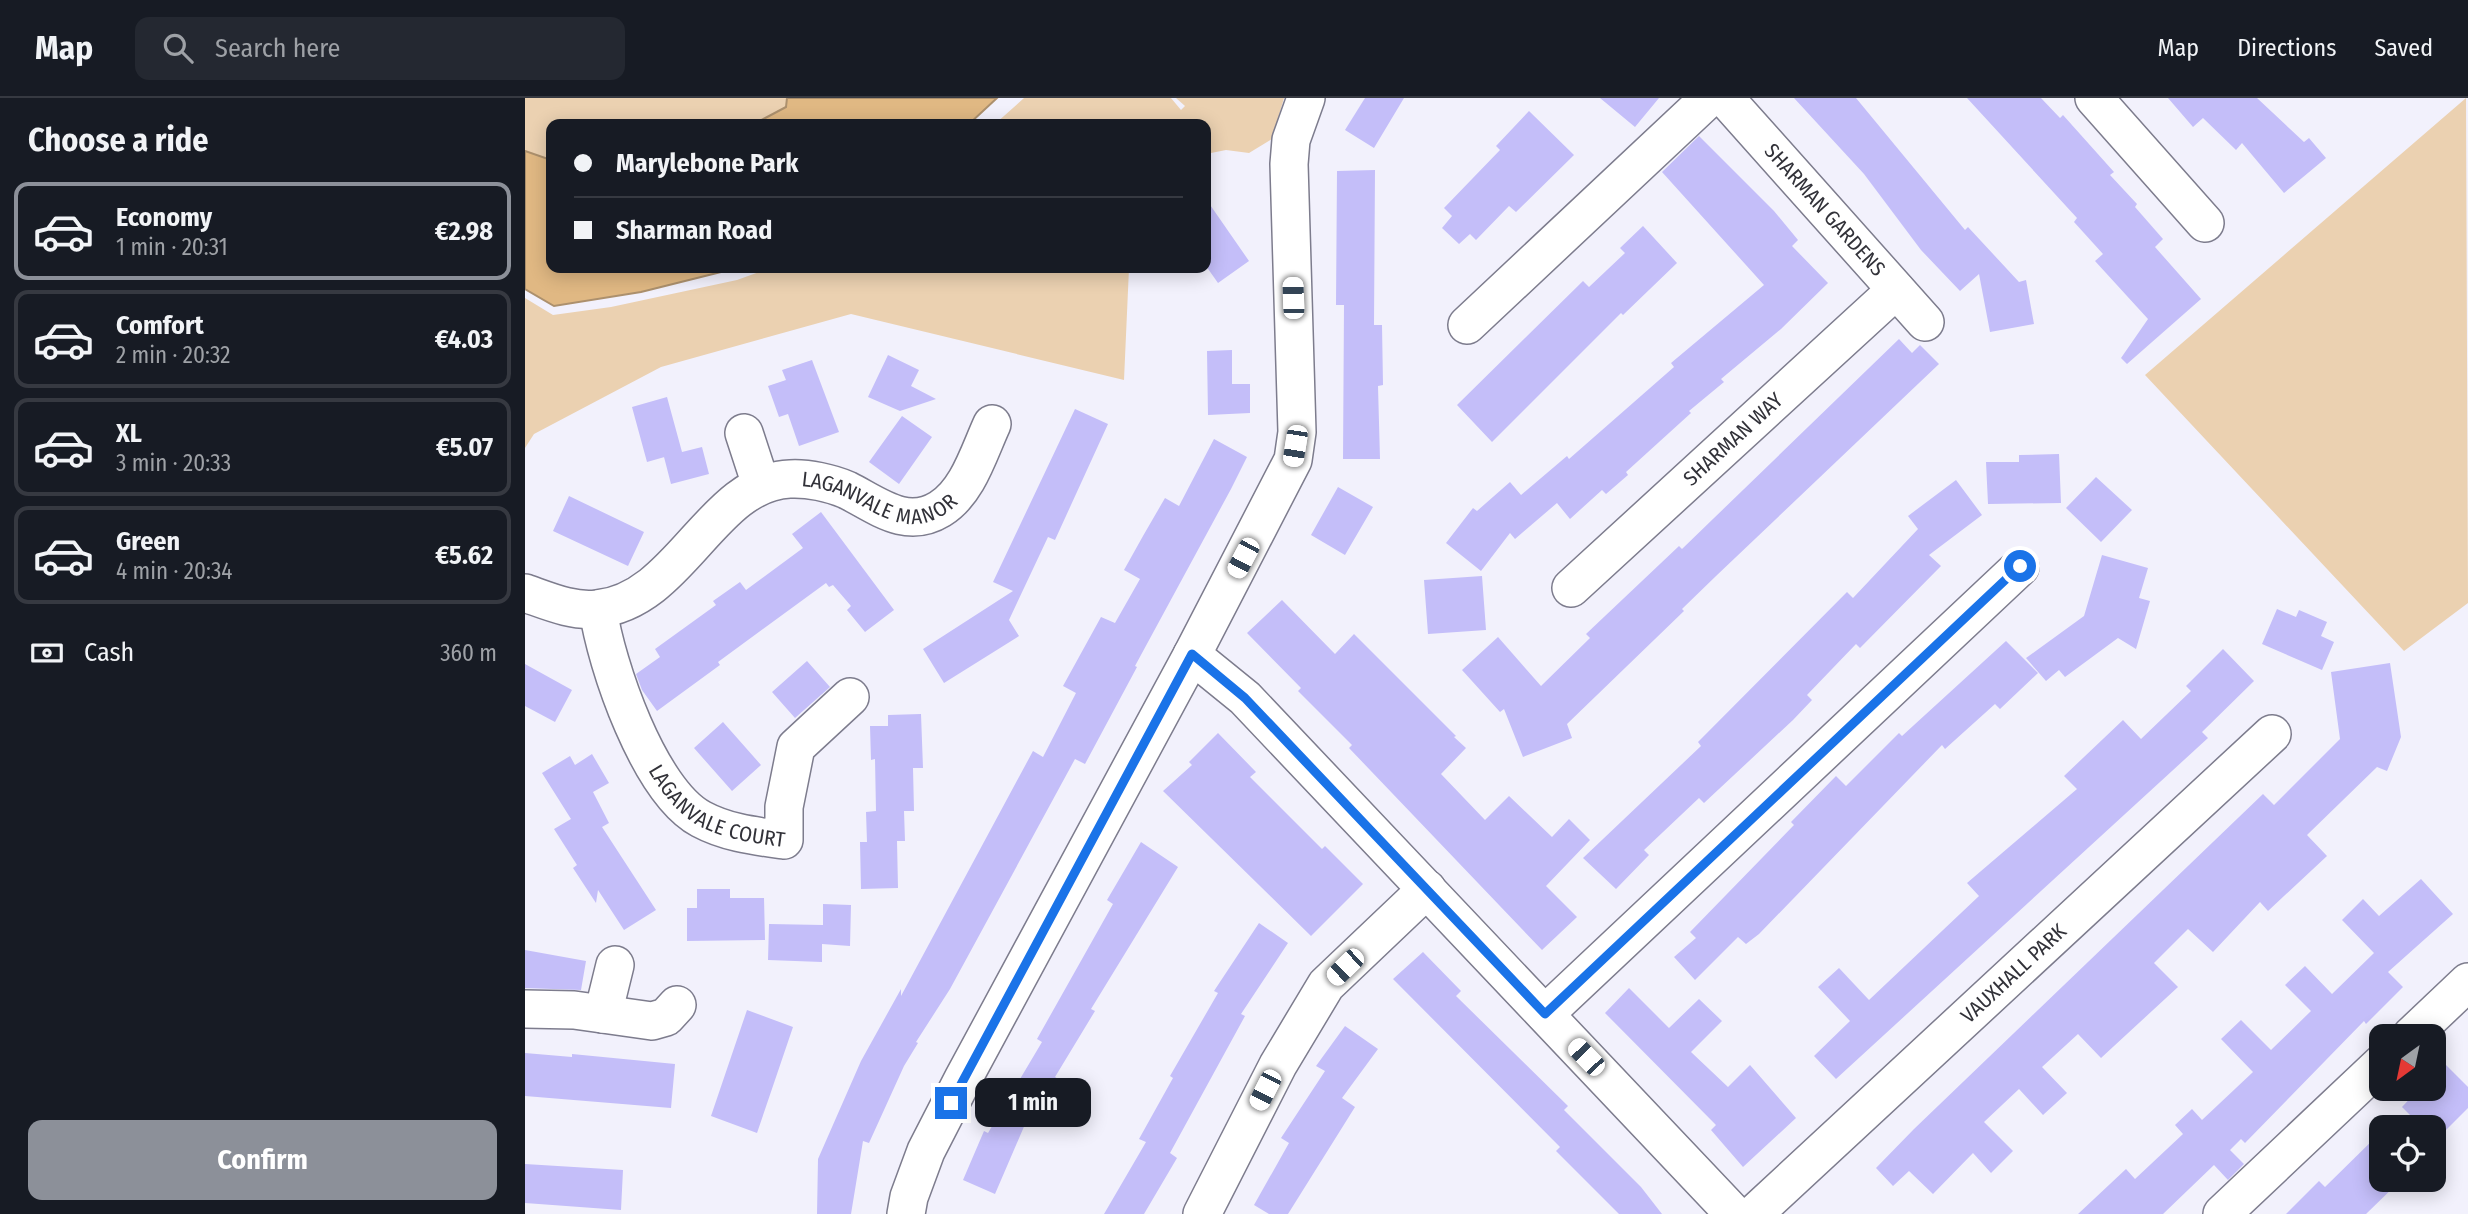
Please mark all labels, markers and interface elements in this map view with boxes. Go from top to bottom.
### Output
search box [135,17,625,80]
text: Map [35,28,93,68]
icon: search [159,29,197,67]
text: Search here [215,33,340,64]
text: Map [2158,34,2199,62]
text: Directions [2237,34,2336,62]
text: Saved [2374,34,2433,62]
text: Choose a ride [28,121,209,159]
street label: SHARMAN GARDENS [1759,138,1891,282]
text: Marylebone Park [616,148,799,179]
icon: car [32,200,95,263]
text: Economy [116,202,212,233]
text: Sharman Road [616,215,772,246]
text: €2.98 [435,216,493,247]
text: 1 min · 20:31 [116,233,228,261]
car [1282,277,1305,319]
icon: car [32,308,95,371]
text: Comfort [116,310,204,341]
text: €4.03 [435,324,493,355]
text: 2 min · 20:32 [116,341,230,369]
street label: SHARMAN WAY [1678,387,1789,491]
icon: car [32,416,95,479]
text: XL [116,418,142,449]
car [1282,424,1309,468]
text: €5.07 [436,432,493,463]
text: 3 min · 20:33 [116,449,231,477]
street label: LAGANVALE MANOR [801,466,963,530]
icon: car [32,524,95,587]
text: Green [116,526,180,557]
car [1224,535,1263,581]
text: €5.62 [435,540,493,571]
route start [2004,550,2036,582]
text: 4 min · 20:34 [116,557,232,585]
icon: cash [28,634,66,672]
text: Cash [84,637,134,668]
text: 360 m [440,639,497,667]
street label: LAGANVALE COURT [643,760,787,853]
street label: VAUXHALL PARK [1956,918,2072,1029]
car [1323,945,1368,989]
north arrow [2369,1024,2447,1101]
map controls [2369,1024,2446,1192]
car [1564,1035,1609,1079]
car [1247,1067,1284,1113]
callout: 1 min [975,1079,1091,1128]
route end [935,1087,967,1119]
text: 1 min [1008,1088,1058,1116]
button: locate [2369,1115,2446,1192]
button: Confirm [28,1120,497,1200]

